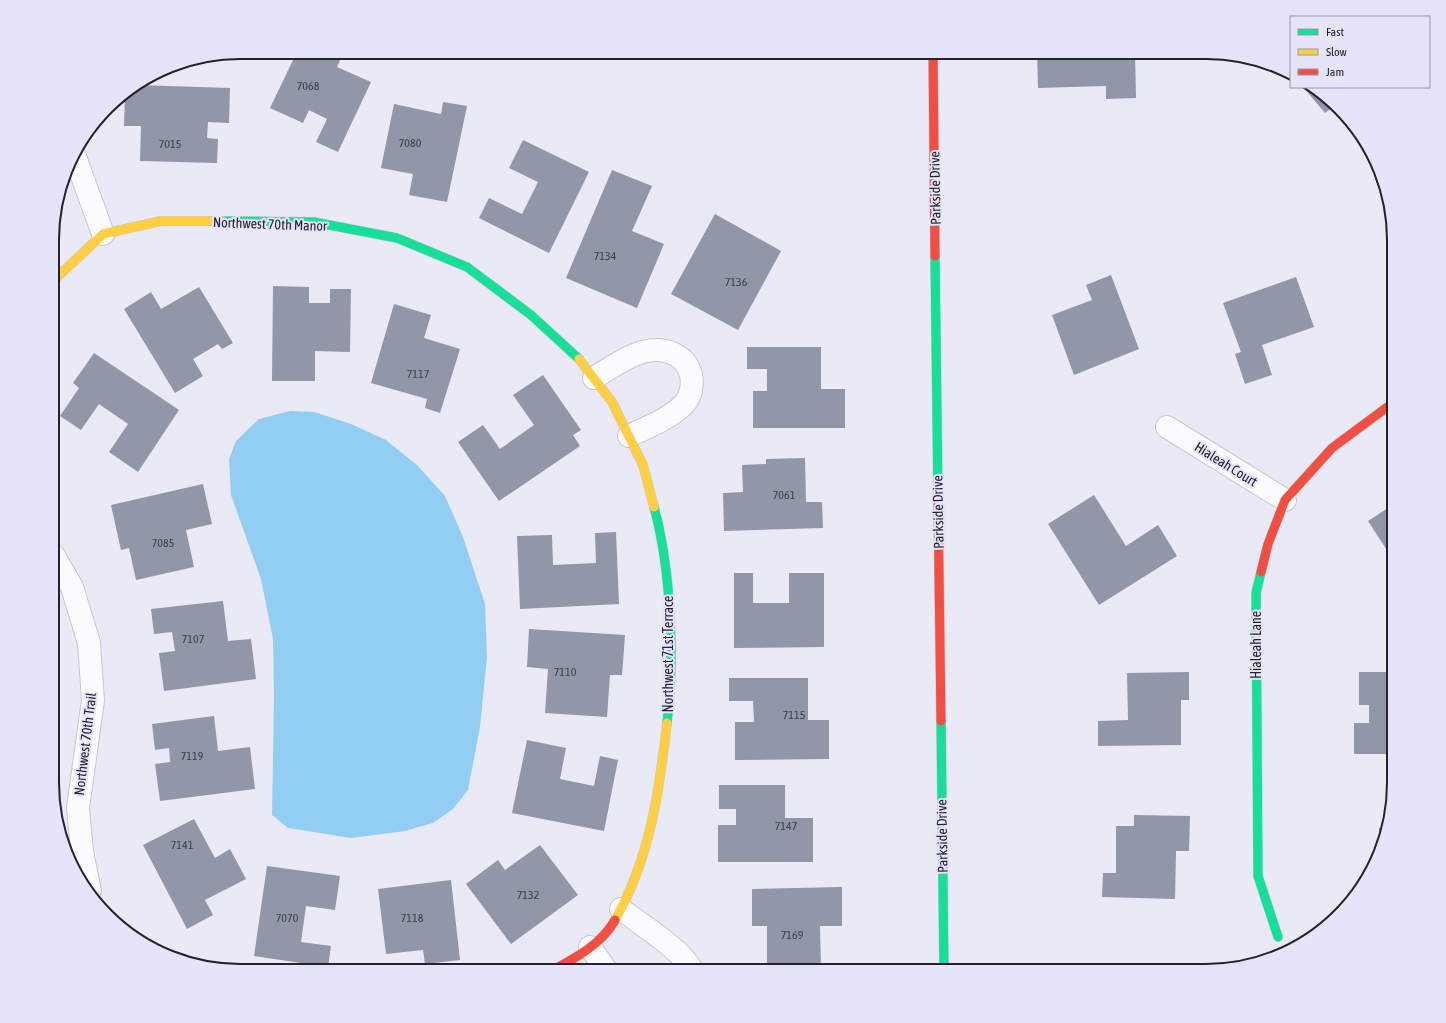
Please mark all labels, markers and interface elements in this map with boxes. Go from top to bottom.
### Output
legend [1290,16,1430,88]
text: Fast [1326,25,1344,39]
text: Slow [1326,45,1347,59]
text: Jam [1326,65,1344,79]
house number: 7068 [297,79,320,93]
house number: 7080 [399,136,422,150]
house number: 7015 [159,137,181,151]
street label: Parkside Drive [926,151,944,225]
street label: Northwest 70th Manor [213,214,328,234]
house number: 7134 [594,249,617,263]
house number: 7136 [725,275,748,289]
house number: 7117 [407,367,430,381]
street label: Hialeah Court [1192,438,1260,490]
street label: Parkside Drive [929,475,947,549]
house number: 7061 [773,488,796,502]
house number: 7085 [152,536,174,550]
street label: Northwest 71st Terrace [660,596,676,712]
street label: Hialeah Lane [1248,611,1264,679]
house number: 7107 [182,632,205,646]
house number: 7110 [554,665,577,679]
street label: Northwest 70th Trail [71,691,99,796]
house number: 7115 [783,708,805,722]
house number: 7119 [181,749,204,763]
street label: Parkside Drive [933,799,951,873]
house number: 7147 [775,819,798,833]
house number: 7141 [171,838,194,852]
house number: 7132 [517,888,539,902]
house number: 7070 [276,911,299,925]
house number: 7118 [401,911,424,925]
house number: 7169 [781,928,804,942]

